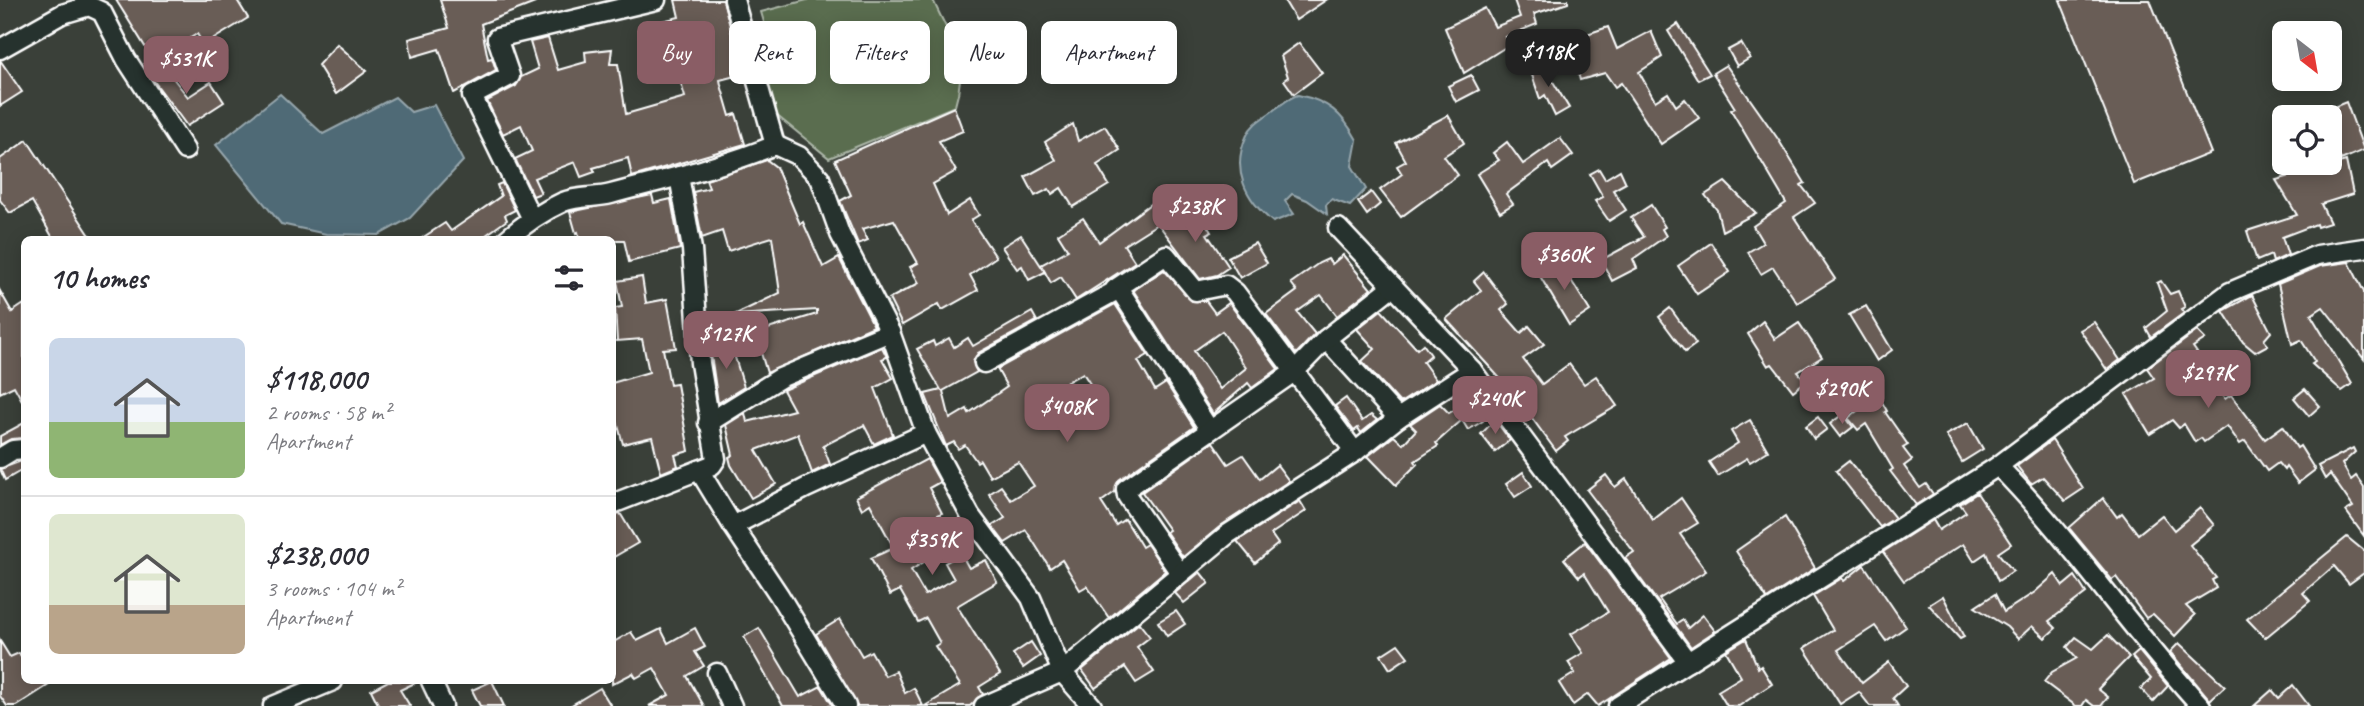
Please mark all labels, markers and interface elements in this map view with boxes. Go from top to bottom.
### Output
chip: Buy [637,21,715,84]
chip: Rent [729,21,816,84]
chip: Filters [830,21,930,84]
chip: New [944,21,1027,84]
chip: Apartment [1041,21,1177,84]
north arrow [2272,21,2342,91]
map controls [2272,21,2342,175]
pin: $118K [1499,29,1597,89]
pin: $531K [137,36,235,96]
text: $118K [1521,37,1575,66]
text: $531K [160,44,212,73]
button: locate [2272,105,2342,175]
pin: $238K [1146,184,1244,244]
text: $238K [1168,192,1222,221]
pin: $360K [1515,232,1613,292]
text: $360K [1537,240,1591,269]
text: 10 homes [49,259,147,297]
icon: filters [550,259,588,297]
pin: $127K [677,312,775,371]
text: $127K [700,319,753,348]
pin: $297K [2159,350,2257,410]
text: $297K [2182,358,2234,387]
text: $118,000 [266,360,366,398]
icon: home [105,366,189,450]
pin: $290K [1793,366,1891,426]
text: $290K [1816,374,1868,403]
pin: $240K [1446,376,1544,436]
pin: $408K [1018,384,1116,444]
text: $240K [1468,384,1522,413]
text: $408K [1040,392,1094,421]
text: 2 rooms · 58 m² [266,398,390,427]
text: Apartment [266,427,351,456]
pin: $359K [883,518,981,577]
text: $359K [906,525,958,554]
text: $238,000 [266,536,366,574]
icon: home [105,542,189,626]
text: 3 rooms · 104 m² [266,574,401,603]
text: Apartment [266,603,351,632]

